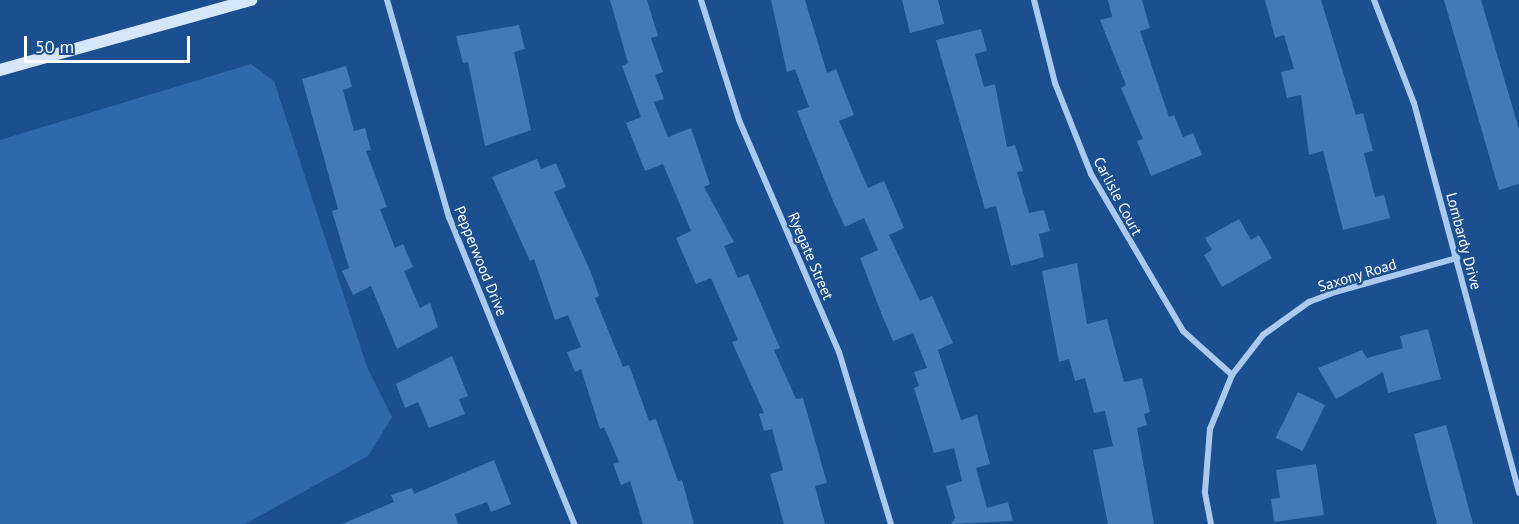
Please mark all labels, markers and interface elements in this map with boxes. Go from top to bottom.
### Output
scale bar [27,24,194,62]
text: 50 m [35,35,74,58]
street label: Carlisle Court [1090,154,1146,238]
street label: Lombardy Drive [1442,190,1486,292]
street label: Pepperwood Drive [451,203,511,319]
street label: Ryegate Street [785,210,837,302]
street label: Saxony Road [1315,254,1399,296]

